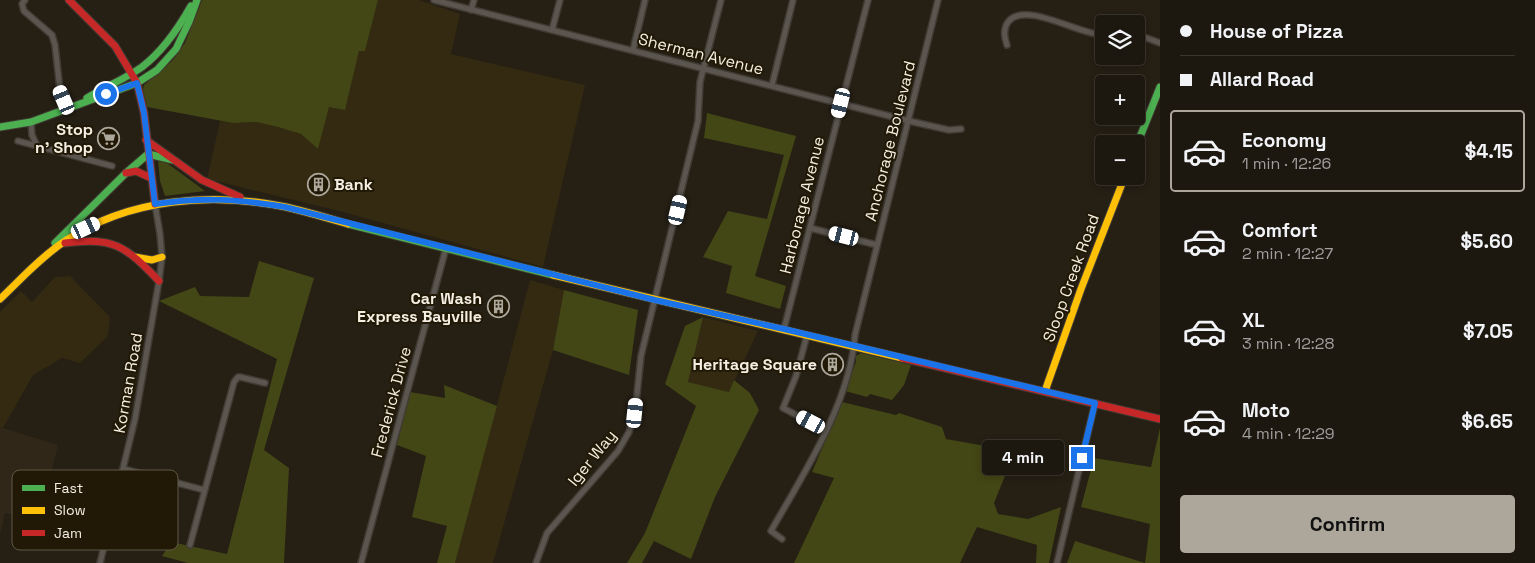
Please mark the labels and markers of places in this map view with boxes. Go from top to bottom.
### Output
place label: Stop n' Shop [35,119,93,158]
supermarket icon: Stop n' Shop [97,126,121,150]
building icon: Bank [306,172,330,196]
place label: Bank [334,174,373,195]
place label: Car Wash Express Bayville [357,288,482,327]
building icon: Car Wash Express Bayville [486,295,510,319]
building icon: Heritage Square [821,352,845,376]
place label: Heritage Square [693,354,817,375]

